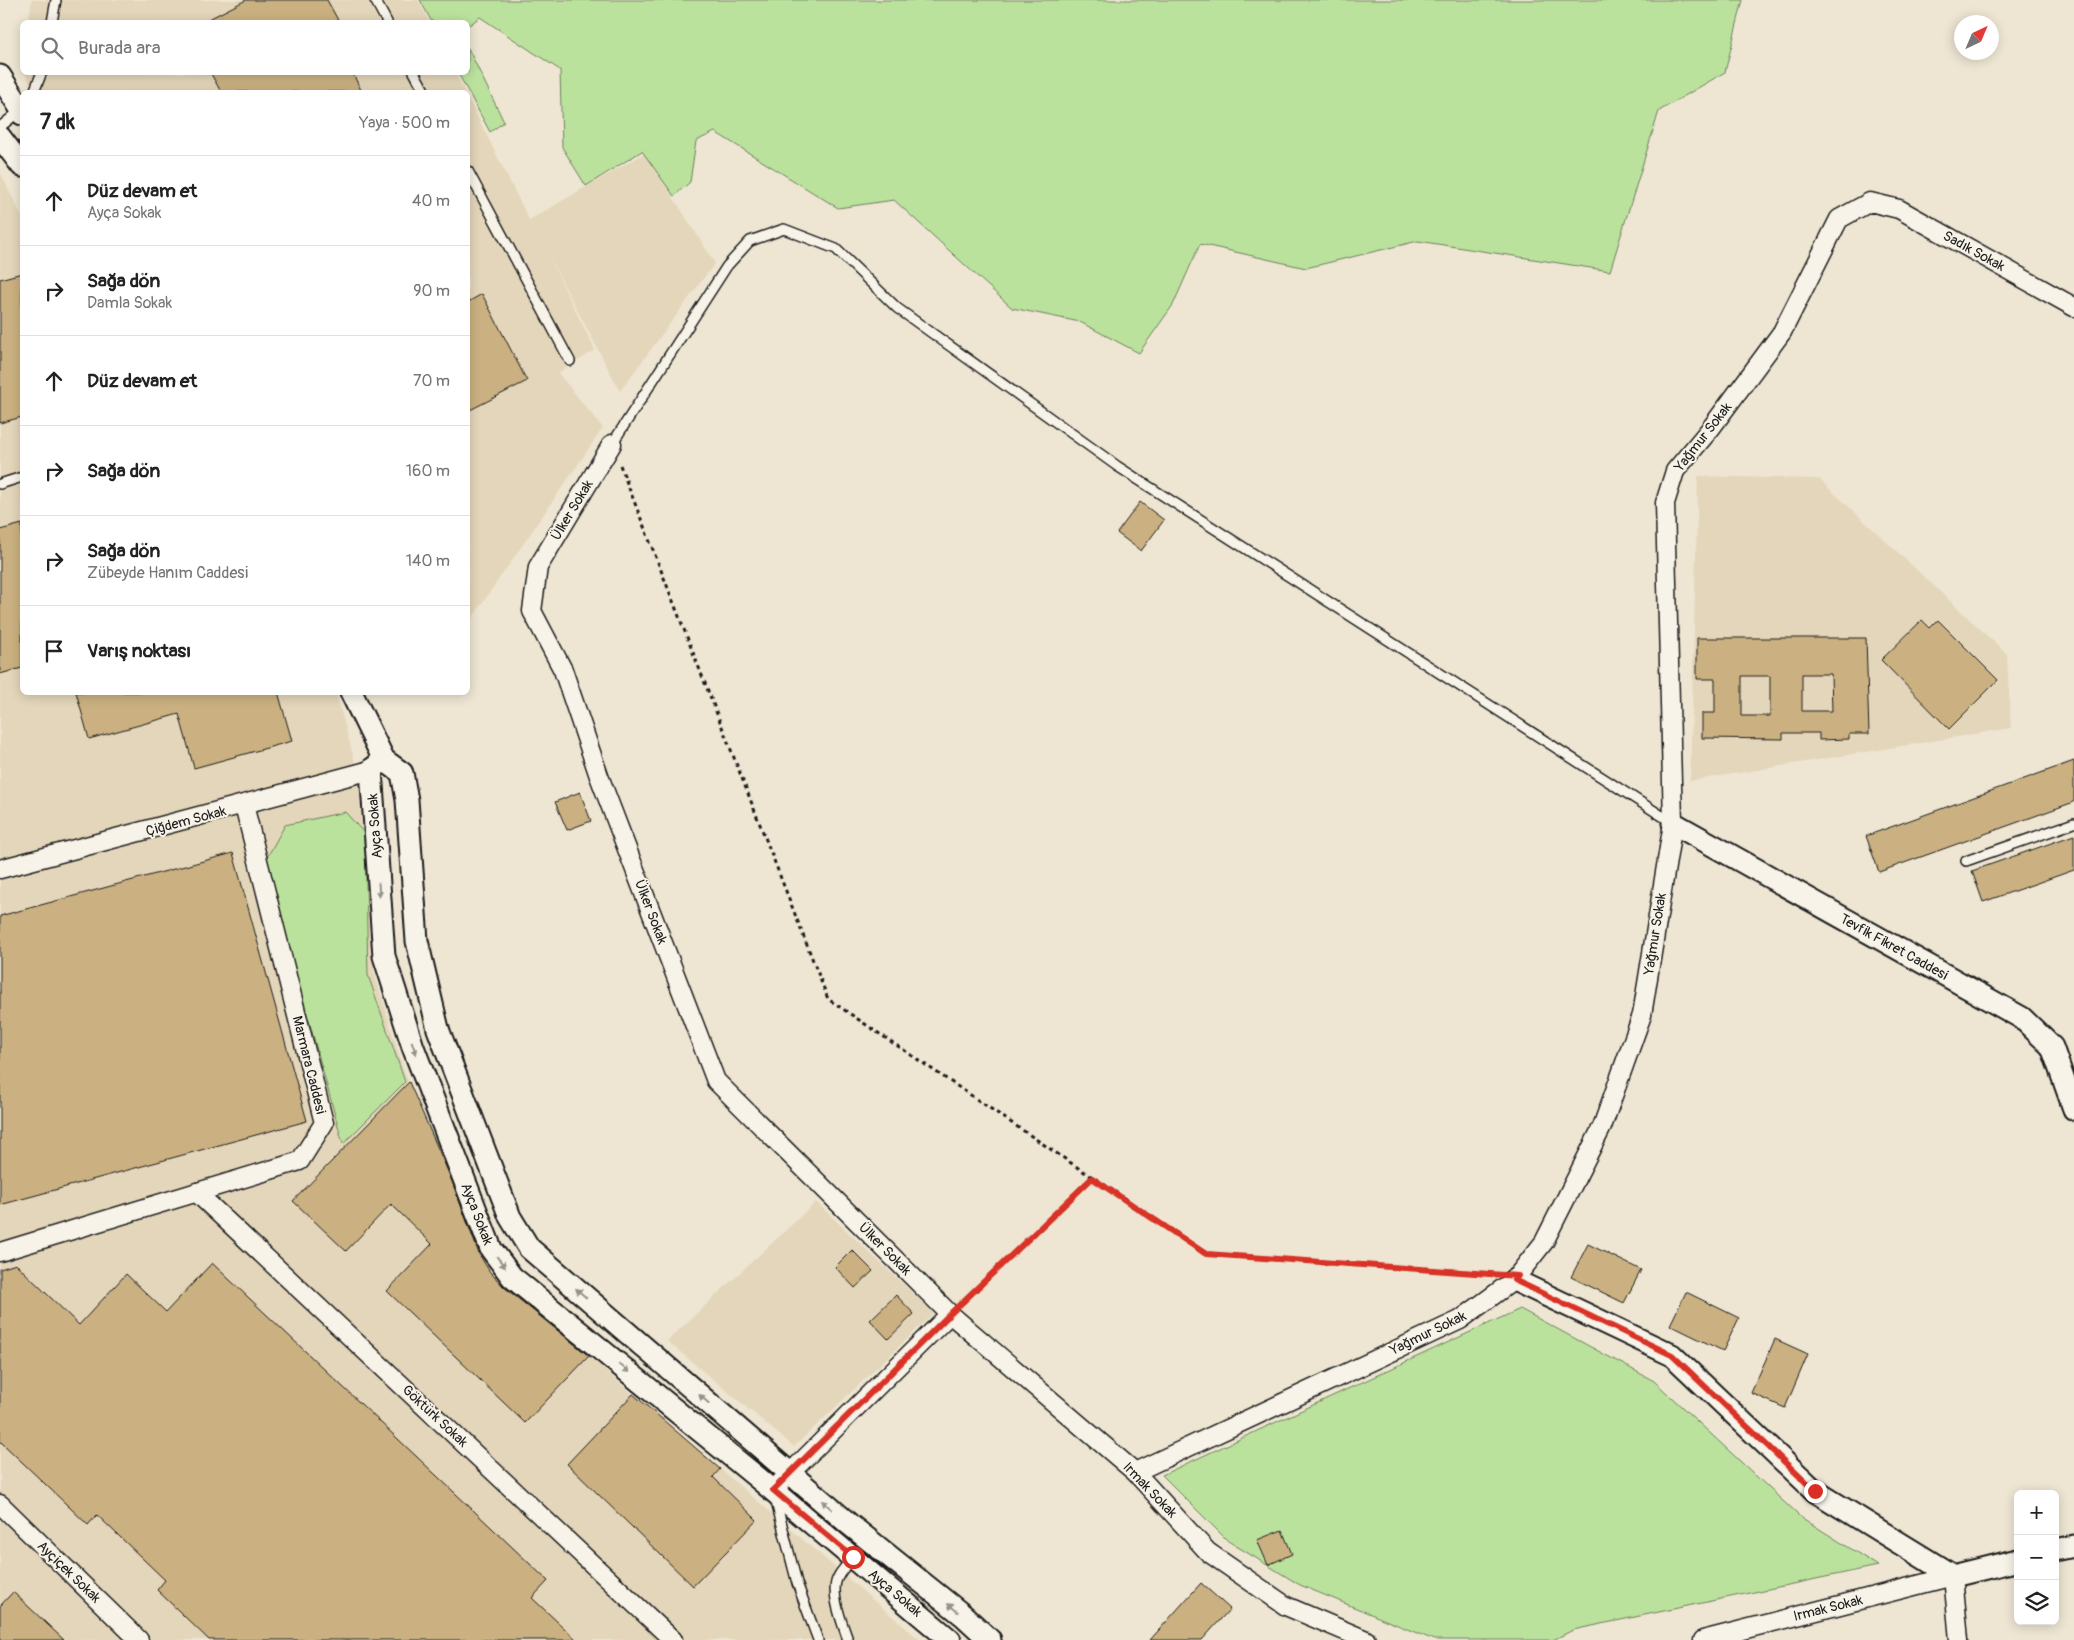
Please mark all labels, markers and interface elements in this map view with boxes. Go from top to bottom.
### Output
north arrow [1954,15,1999,60]
search box [20,20,470,75]
icon: search [38,34,66,62]
text: Burada ara [78,36,161,60]
text: 7 dk [40,109,75,136]
text: Yaya · 500 m [359,113,450,133]
text: Düz devam et [87,179,197,203]
icon: ahead [40,187,68,215]
text: 40 m [412,191,450,211]
text: Ayça Sokak [87,203,161,223]
street label: Sadık Sokak [1940,227,2008,275]
text: Sağa dön [87,269,160,293]
icon: right [40,277,68,305]
text: 90 m [413,281,450,301]
text: Damla Sokak [87,293,172,313]
icon: ahead [40,367,68,395]
text: Düz devam et [87,369,197,393]
text: 70 m [413,371,450,391]
street label: Yağmur Sokak [1670,399,1735,476]
icon: right [40,457,68,485]
text: Sağa dön [87,459,160,483]
text: 160 m [406,461,450,481]
street label: Ülker Sokak [547,477,597,543]
text: Sağa dön [87,539,160,563]
icon: right [40,547,68,575]
text: 140 m [406,551,450,571]
text: Zübeyde Hanım Caddesi [87,563,248,583]
icon: arrive [40,637,68,665]
text: Varış noktası [87,639,191,663]
street label: Ayça Sokak [364,793,386,859]
street label: Çiğdem Sokak [144,802,228,840]
street label: Ülker Sokak [631,877,671,947]
one-way arrow [376,882,384,898]
street label: Yağmur Sokak [1640,892,1670,977]
street label: Tevfik Fikret Caddesi [1837,910,1951,984]
street label: Marmara Caddesi [289,1014,329,1116]
one-way arrow [410,1040,418,1055]
street label: Ayça Sokak [457,1181,497,1248]
street label: Ülker Sokak [855,1219,915,1279]
one-way arrow [495,1255,506,1268]
one-way arrow [575,1288,587,1299]
street label: Yağmur Sokak [1386,1307,1469,1359]
one-way arrow [617,1362,629,1374]
street label: Göktürk Sokak [399,1381,471,1451]
one-way arrow [698,1394,710,1405]
street label: Irmak Sokak [1119,1459,1181,1521]
route end [1804,1480,1827,1503]
map controls [2014,1490,2059,1625]
button: + [2014,1490,2059,1535]
one-way arrow [821,1500,834,1511]
button: − [2014,1535,2059,1580]
street label: Ayçiçek Sokak [34,1537,104,1607]
route start [842,1546,865,1569]
street label: Ayça Sokak [865,1566,926,1621]
button: layers [2014,1580,2059,1625]
street label: Irmak Sokak [1792,1591,1864,1625]
one-way arrow [947,1602,960,1613]

